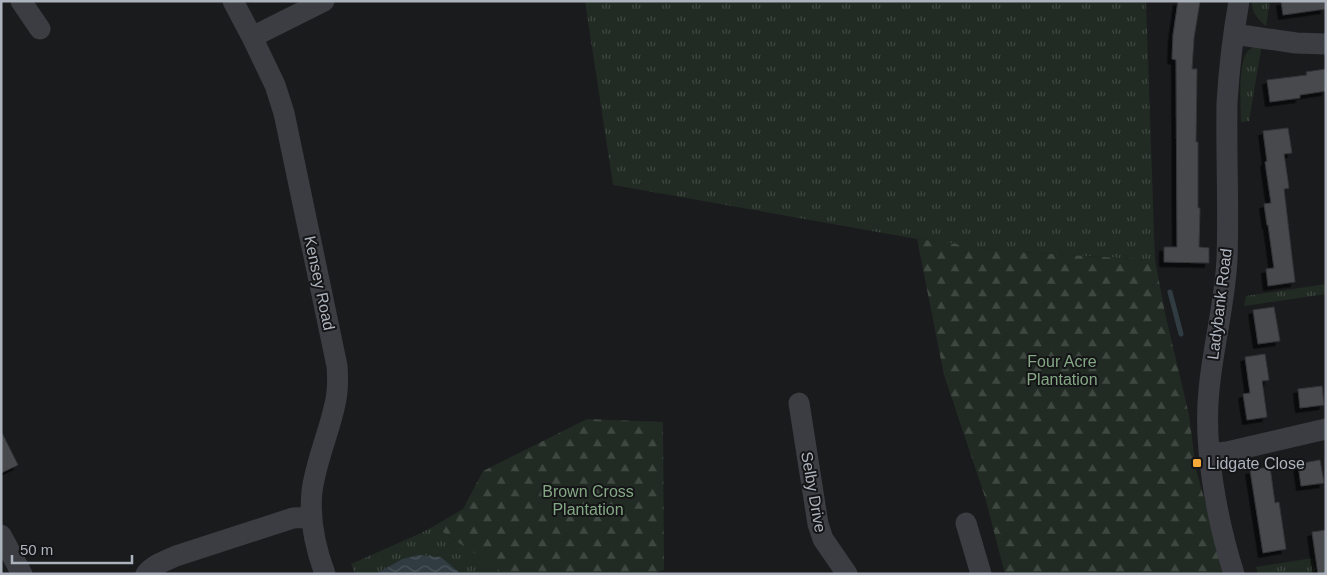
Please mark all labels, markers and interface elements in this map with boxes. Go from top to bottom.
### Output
street label: Kensey Road [301,234,338,332]
street label: Ladybank Road [1204,247,1235,361]
park label: Four Acre Plantation [1026,353,1098,388]
street label: Selby Drive [798,450,829,534]
place label: Lidgate Close [1207,455,1305,472]
marker: Lidgate Close [1191,457,1203,469]
park label: Brown Cross Plantation [542,483,634,518]
scale bar [12,532,132,564]
text: 50 m [20,541,53,558]

